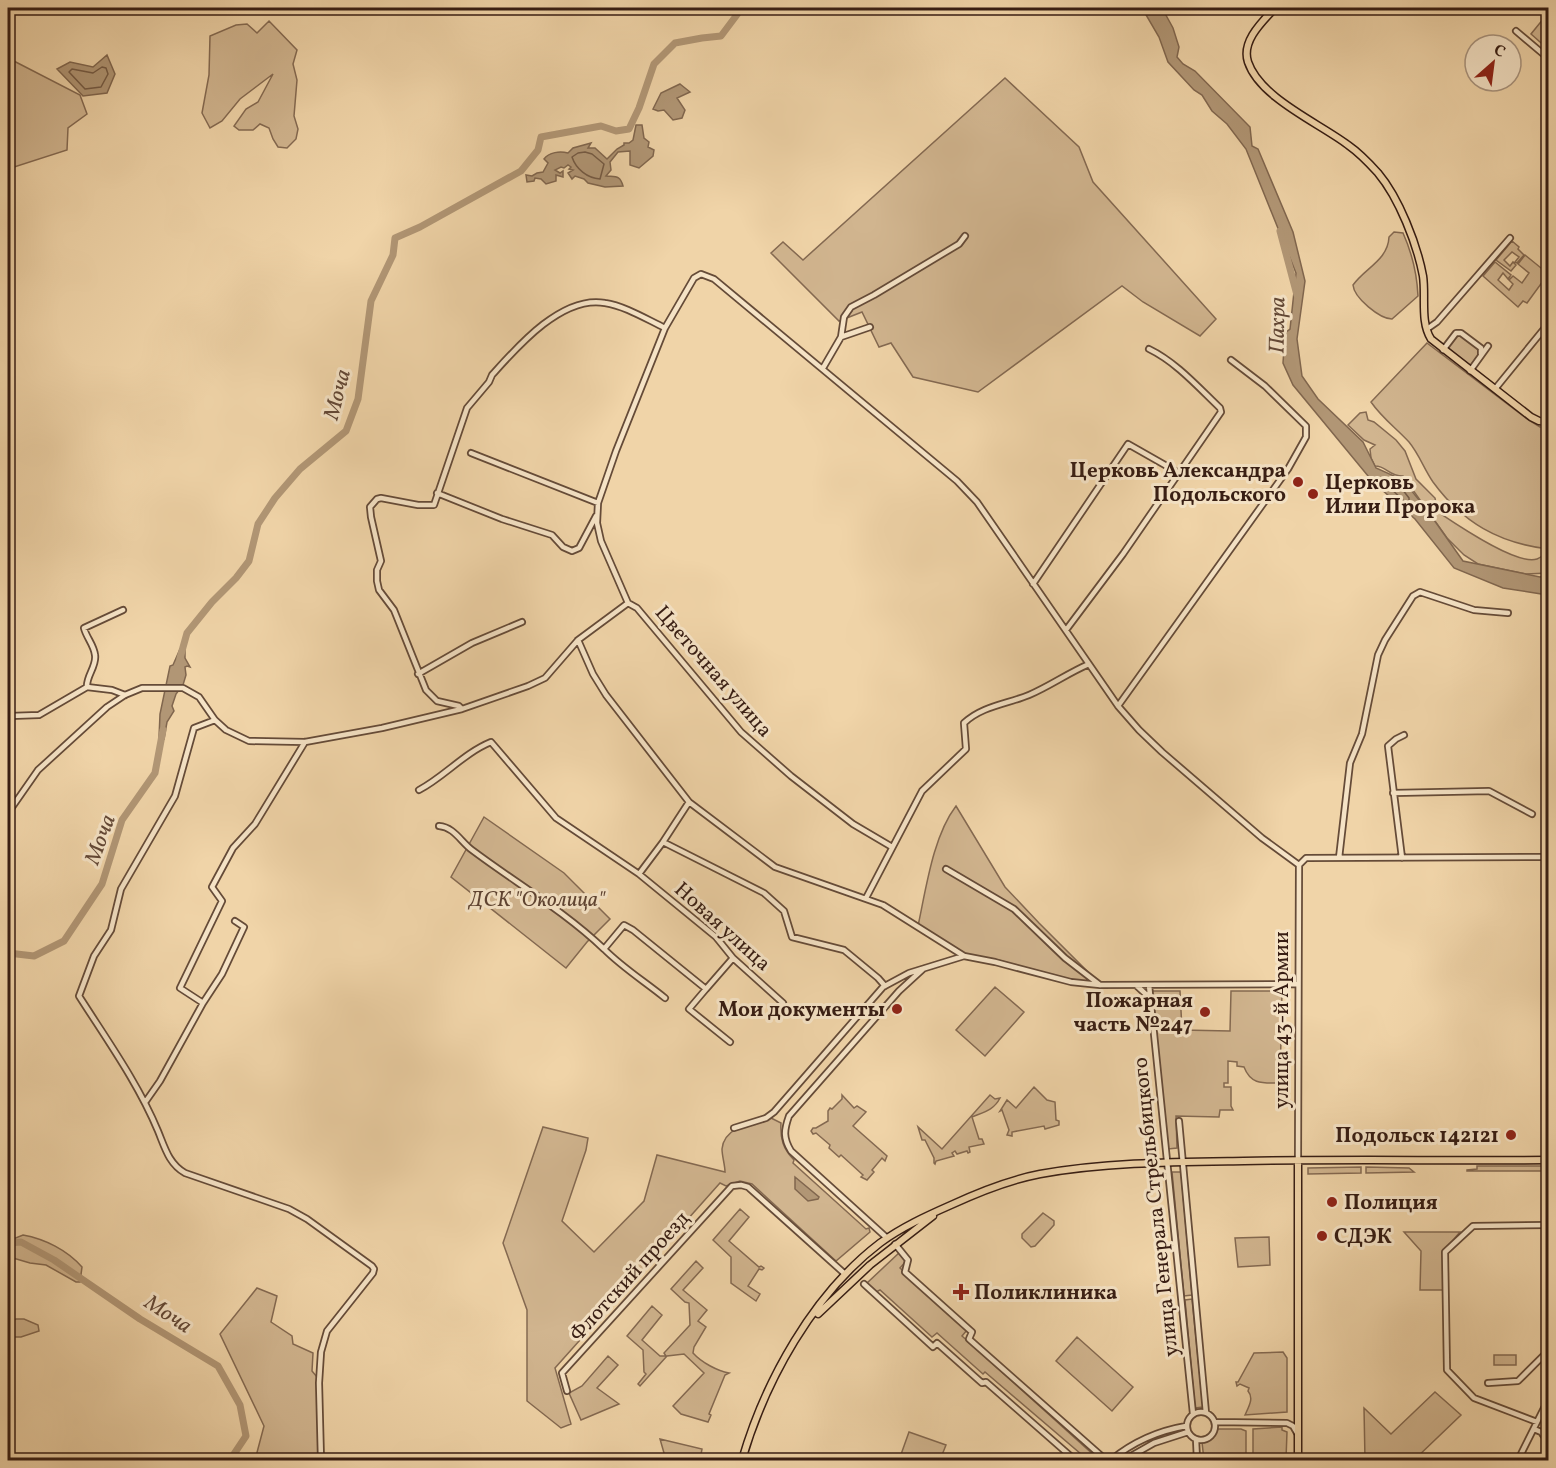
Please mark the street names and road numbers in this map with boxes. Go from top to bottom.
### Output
street label: Цветочная улица [647,600,778,744]
street label: Новая улица [667,876,777,978]
street label: улица 43-й Армии [1268,931,1297,1109]
street label: улица Генерала Стрельбицкого [1126,1056,1187,1358]
street label: Флотский проезд [564,1205,697,1349]

